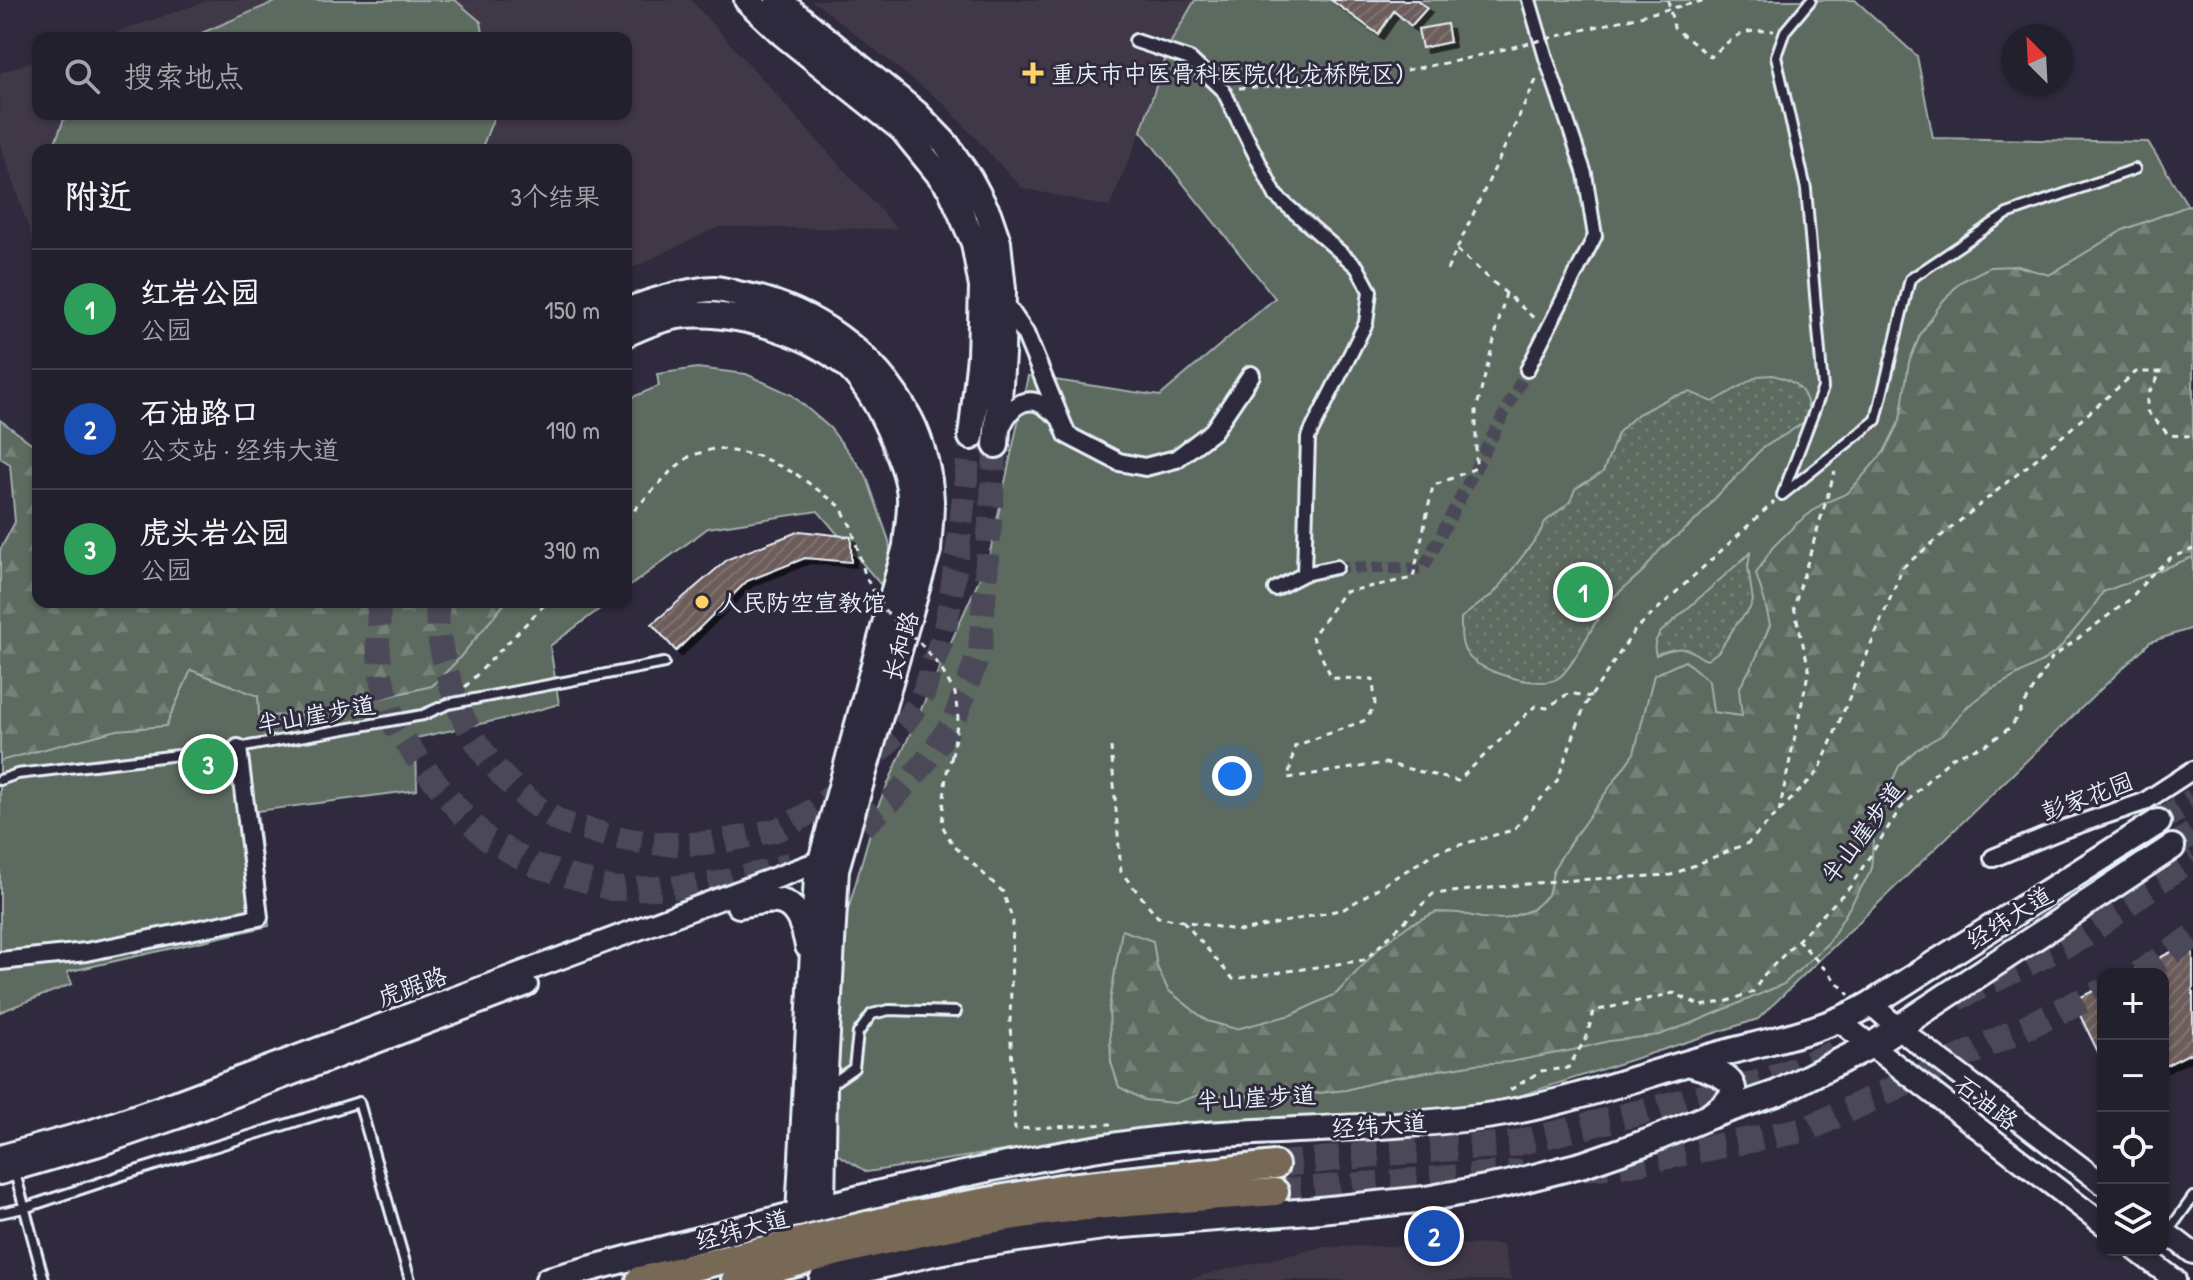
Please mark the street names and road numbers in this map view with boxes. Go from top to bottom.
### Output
street label: 长和路 [875,607,925,685]
street label: 半山崖步道 [254,688,378,740]
street label: 彭家花园 [2036,765,2138,827]
street label: 半山崖步道 [1813,774,1911,890]
street label: 经纬大道 [1960,878,2058,956]
street label: 虎踞路 [373,959,451,1013]
street label: 石油路 [1949,1067,2025,1137]
street label: 半山崖步道 [1195,1078,1317,1116]
street label: 经纬大道 [1330,1106,1428,1144]
street label: 经纬大道 [691,1201,793,1257]

